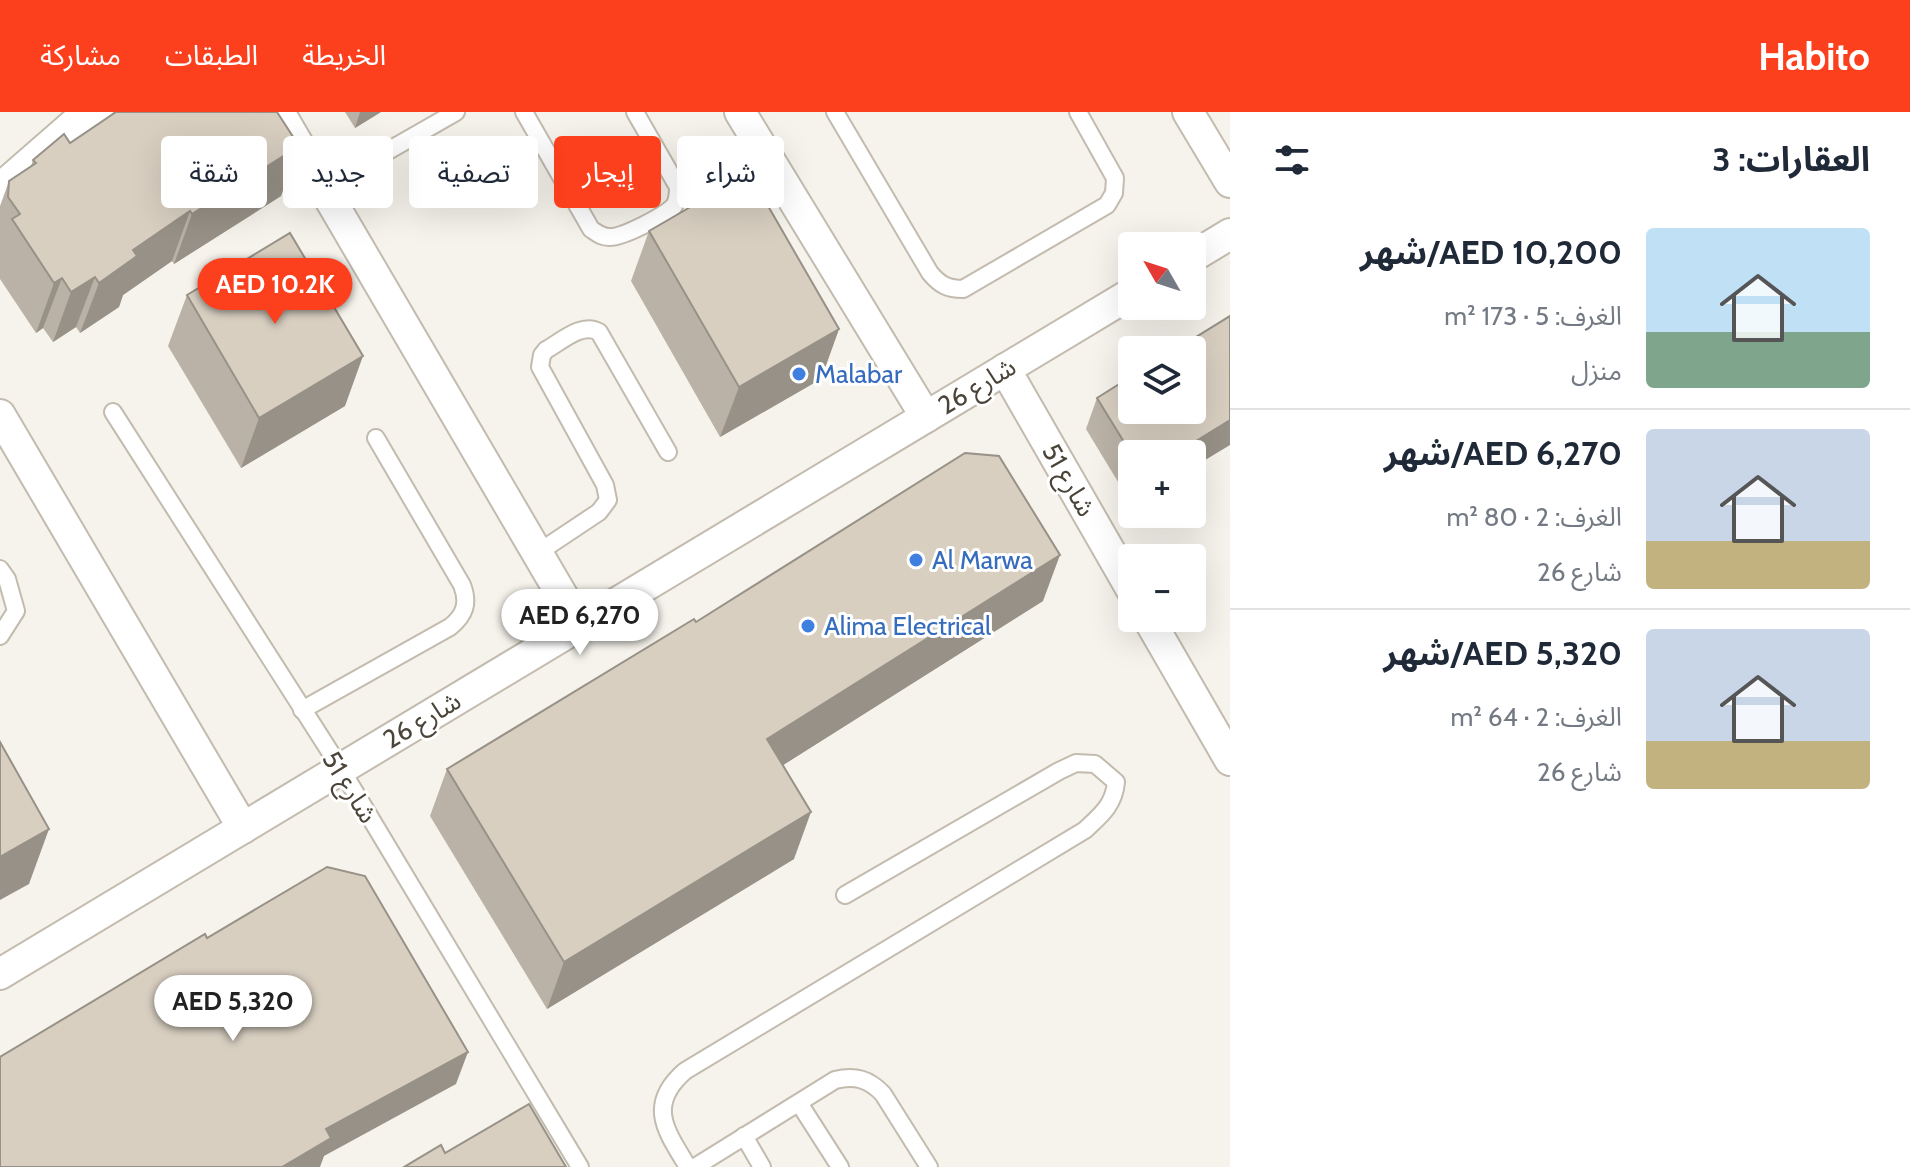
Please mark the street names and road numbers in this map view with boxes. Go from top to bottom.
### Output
street label: شارع 26 [932,350,1023,424]
street label: شارع 51 [1033,438,1103,524]
street label: شارع 26 [377,684,468,758]
street label: شارع 51 [313,745,385,831]

